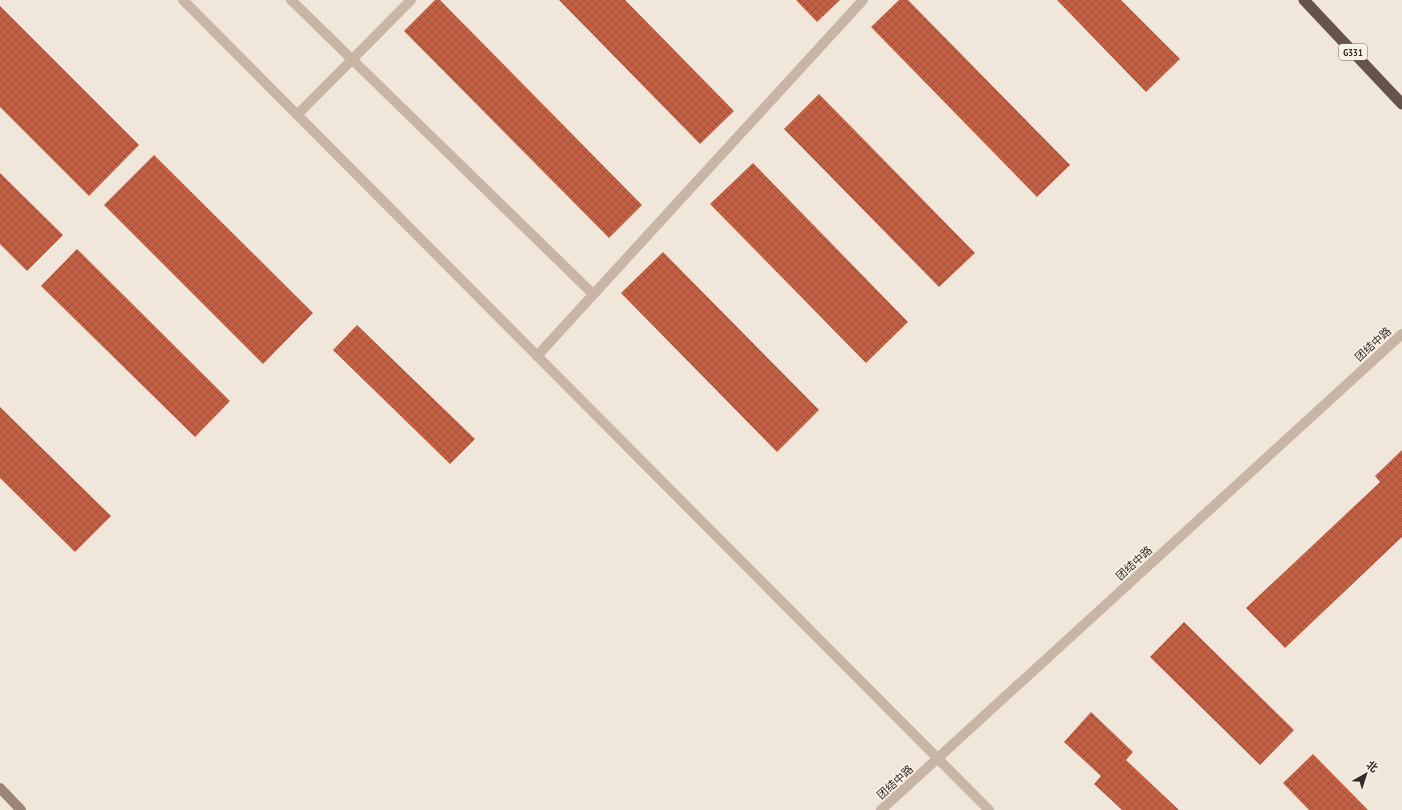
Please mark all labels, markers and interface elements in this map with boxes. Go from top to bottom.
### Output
road number: G331 [1339,44,1367,60]
street label: 团结中路 [1352,324,1394,364]
street label: 团结中路 [1113,543,1155,583]
north arrow [1346,754,1386,794]
text: 北 [1364,757,1381,775]
street label: 团结中路 [874,762,916,802]

